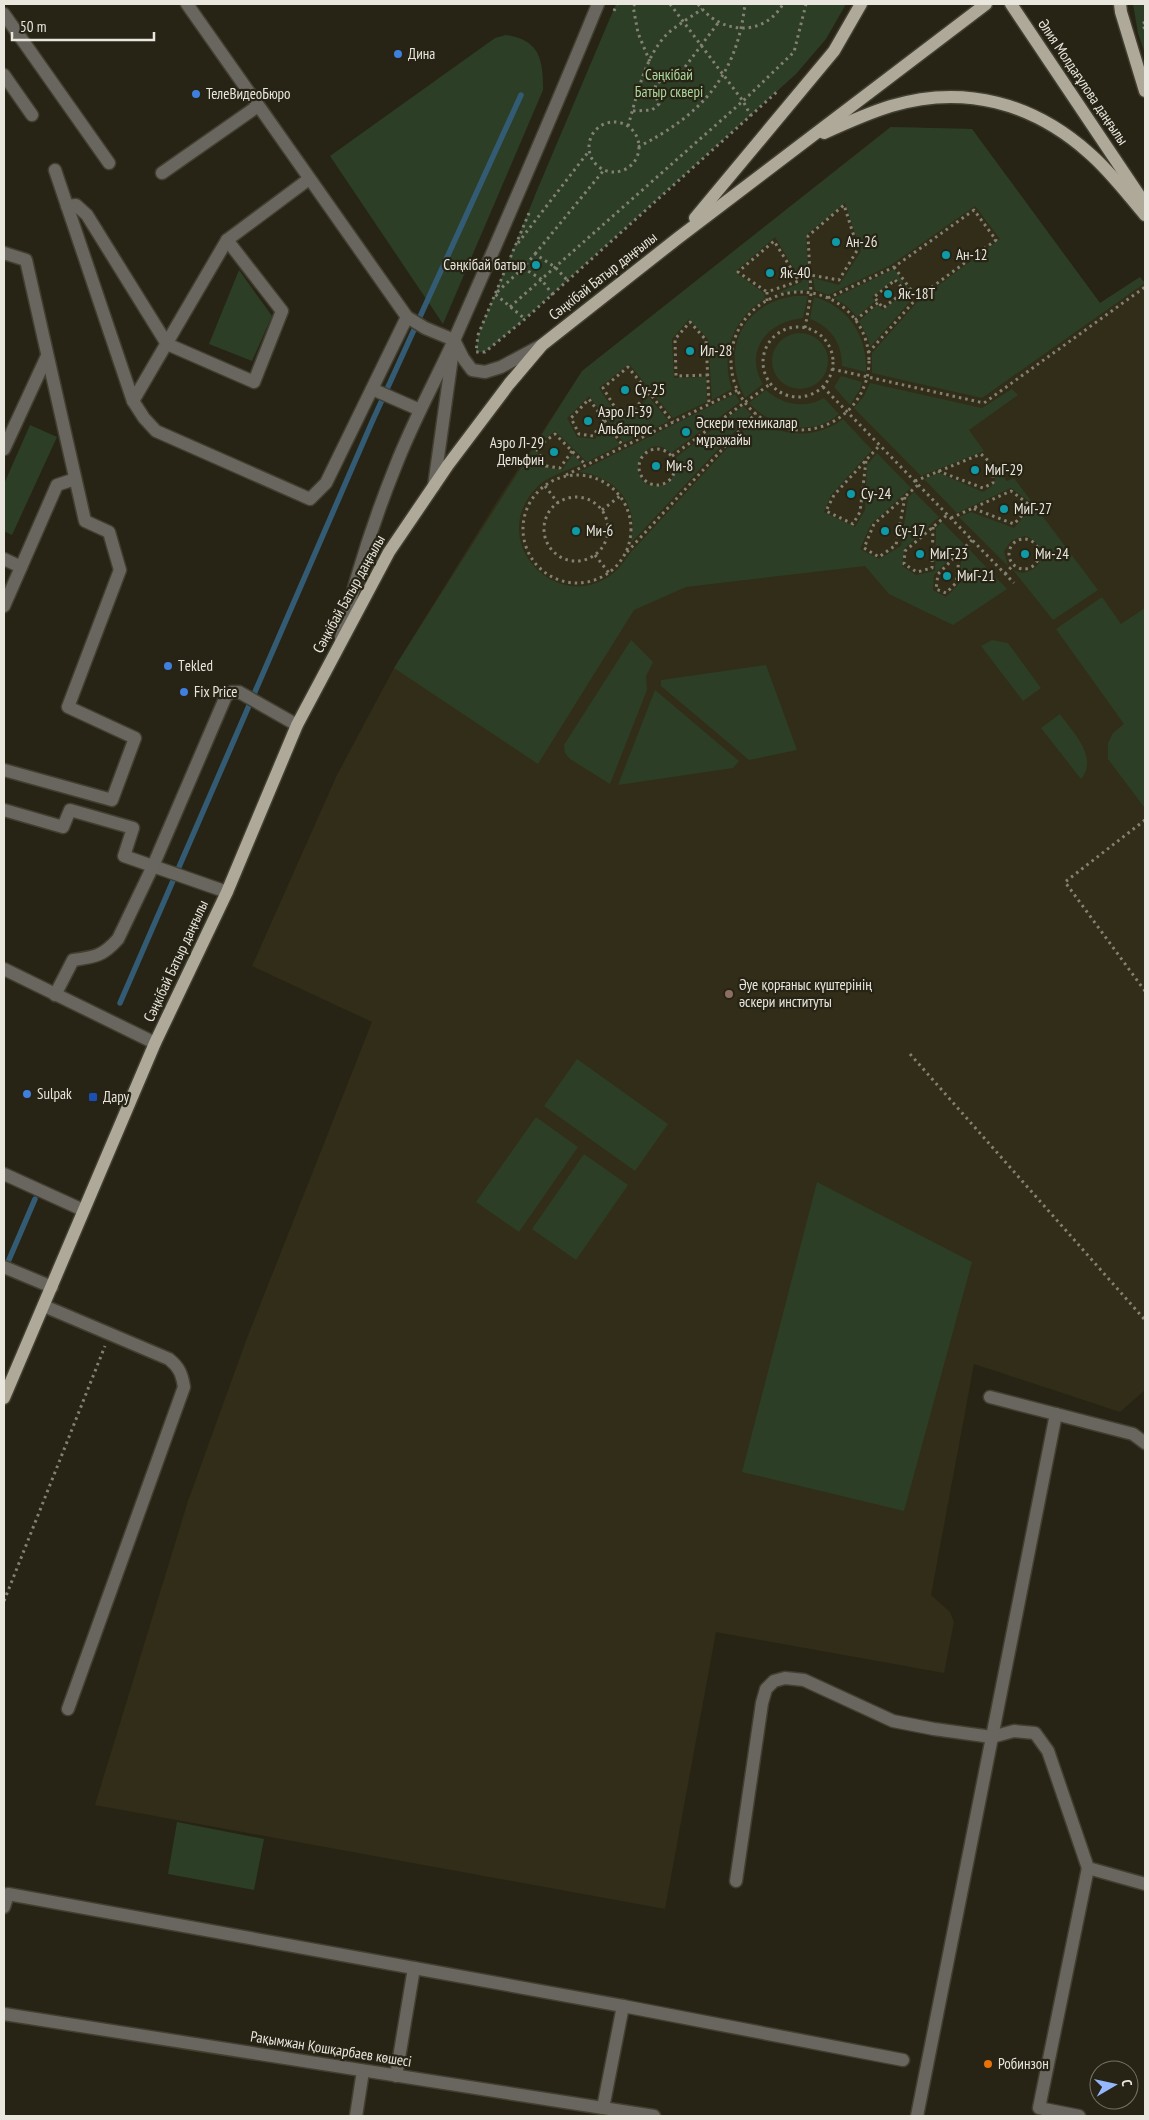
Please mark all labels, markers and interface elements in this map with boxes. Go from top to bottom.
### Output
scale bar [12,10,155,42]
street label: Әлия Молдағұлова даңғылы [1034,15,1133,148]
text: 50 m [20,17,46,36]
place label: Дина [408,44,435,63]
marker: Дина [392,48,404,60]
park label: Сәңкібай Батыр сквері [635,65,703,101]
place label: ТелеВидеоБюро [206,84,291,103]
marker: ТелеВидеоБюро [190,88,202,100]
street label: Сәңкібай Батыр даңғылы [545,227,661,324]
place label: Ан-26 [846,232,878,251]
marker: Ан-26 [830,236,842,248]
place label: Ан-12 [956,245,987,264]
marker: Ан-12 [940,249,952,261]
place label: Сәңкібай батыр [443,255,526,274]
marker: Сәңкібай батыр [530,259,542,271]
place label: Як-40 [780,263,811,282]
marker: Як-40 [764,267,776,279]
place label: Як-18Т [898,284,936,303]
marker: Як-18Т [882,288,894,300]
place label: Ил-28 [700,341,732,360]
marker: Ил-28 [684,345,696,357]
place label: Су-25 [635,380,665,399]
marker: Су-25 [619,384,631,396]
place label: Аэро Л-39 Альбатрос [598,402,653,438]
place label: Әскери техникалар мұражайы [696,413,798,449]
marker: Аэро Л-39 Альбатрос [582,415,594,427]
marker: Әскери техникалар мұражайы [680,426,692,438]
place label: Аэро Л-29 Дельфин [490,433,544,469]
marker: Аэро Л-29 Дельфин [548,446,560,458]
place label: Ми-8 [666,456,693,475]
marker: Ми-8 [650,460,662,472]
place label: МиГ-29 [985,460,1023,479]
marker: МиГ-29 [969,464,981,476]
place label: Су-24 [861,484,891,503]
marker: Су-24 [845,488,857,500]
place label: МиГ-27 [1014,499,1052,518]
marker: МиГ-27 [998,503,1010,515]
place label: Ми-6 [586,521,614,540]
place label: Су-17 [895,521,925,540]
marker: Ми-6 [570,525,582,537]
marker: Су-17 [879,525,891,537]
street label: Сәңкібай Батыр даңғылы [308,531,389,656]
place label: МиГ-23 [930,544,968,563]
place label: Ми-24 [1035,544,1069,563]
marker: МиГ-23 [914,548,926,560]
marker: Ми-24 [1019,548,1031,560]
place label: МиГ-21 [957,566,995,585]
marker: МиГ-21 [941,570,953,582]
place label: Тekled [178,656,213,675]
marker: Тekled [162,660,174,672]
place label: Fix Price [194,682,237,701]
marker: Fix Price [178,686,190,698]
street label: Сәңкібай Батыр даңғылы [139,897,212,1025]
place label: Әуе қорғаныс күштерінің әскери институты [739,975,872,1011]
marker: Әуе қорғаныс күштерінің әскери институты [723,988,735,1000]
place label: Sulpak [37,1084,72,1103]
place label: Дару [103,1087,130,1106]
marker: Sulpak [21,1088,33,1100]
marker: Дару [87,1091,99,1103]
street label: Рақымжан Қошқарбаев көшесі [249,2026,413,2071]
place label: Робинзон [998,2054,1049,2073]
marker: Робинзон [982,2058,994,2070]
north arrow [1089,2060,1139,2110]
text: С [1117,2078,1136,2088]

